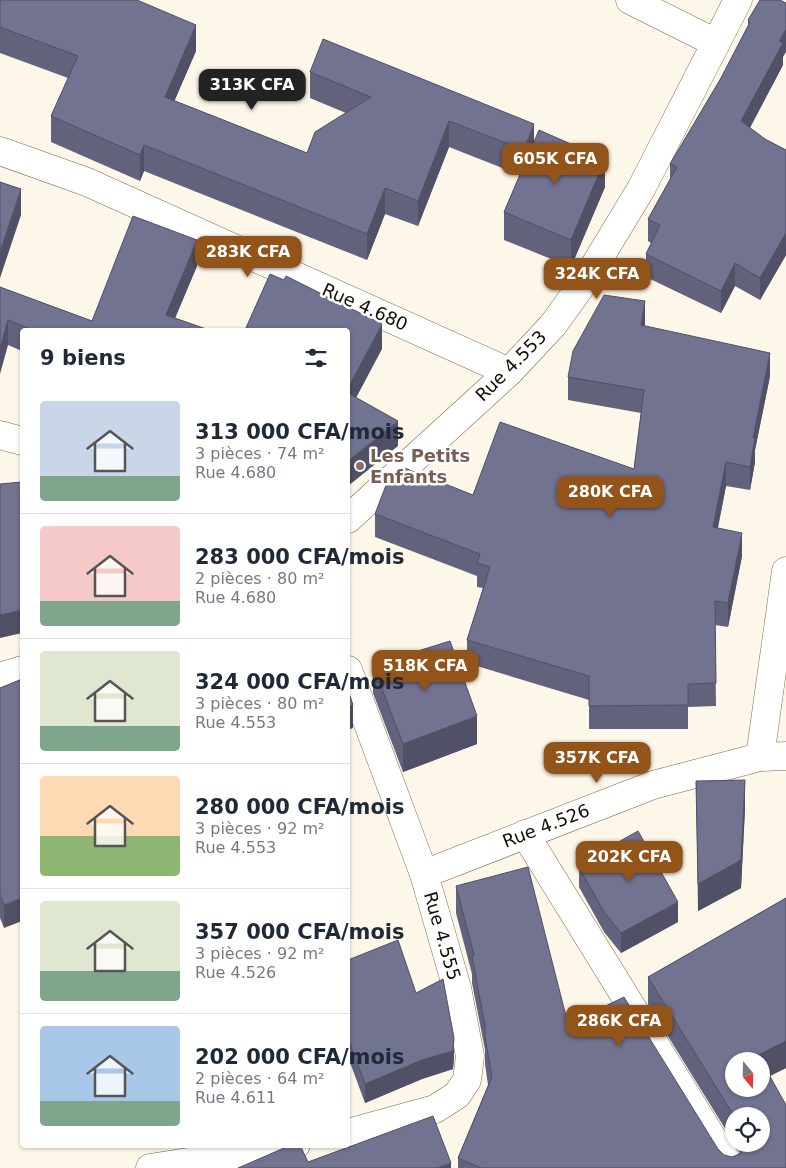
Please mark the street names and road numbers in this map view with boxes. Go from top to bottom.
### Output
street label: Rue 4.680 [319,278,411,335]
street label: Rue 4.553 [471,326,550,405]
street label: Rue 4.526 [499,799,592,852]
street label: Rue 4.555 [420,889,465,983]

